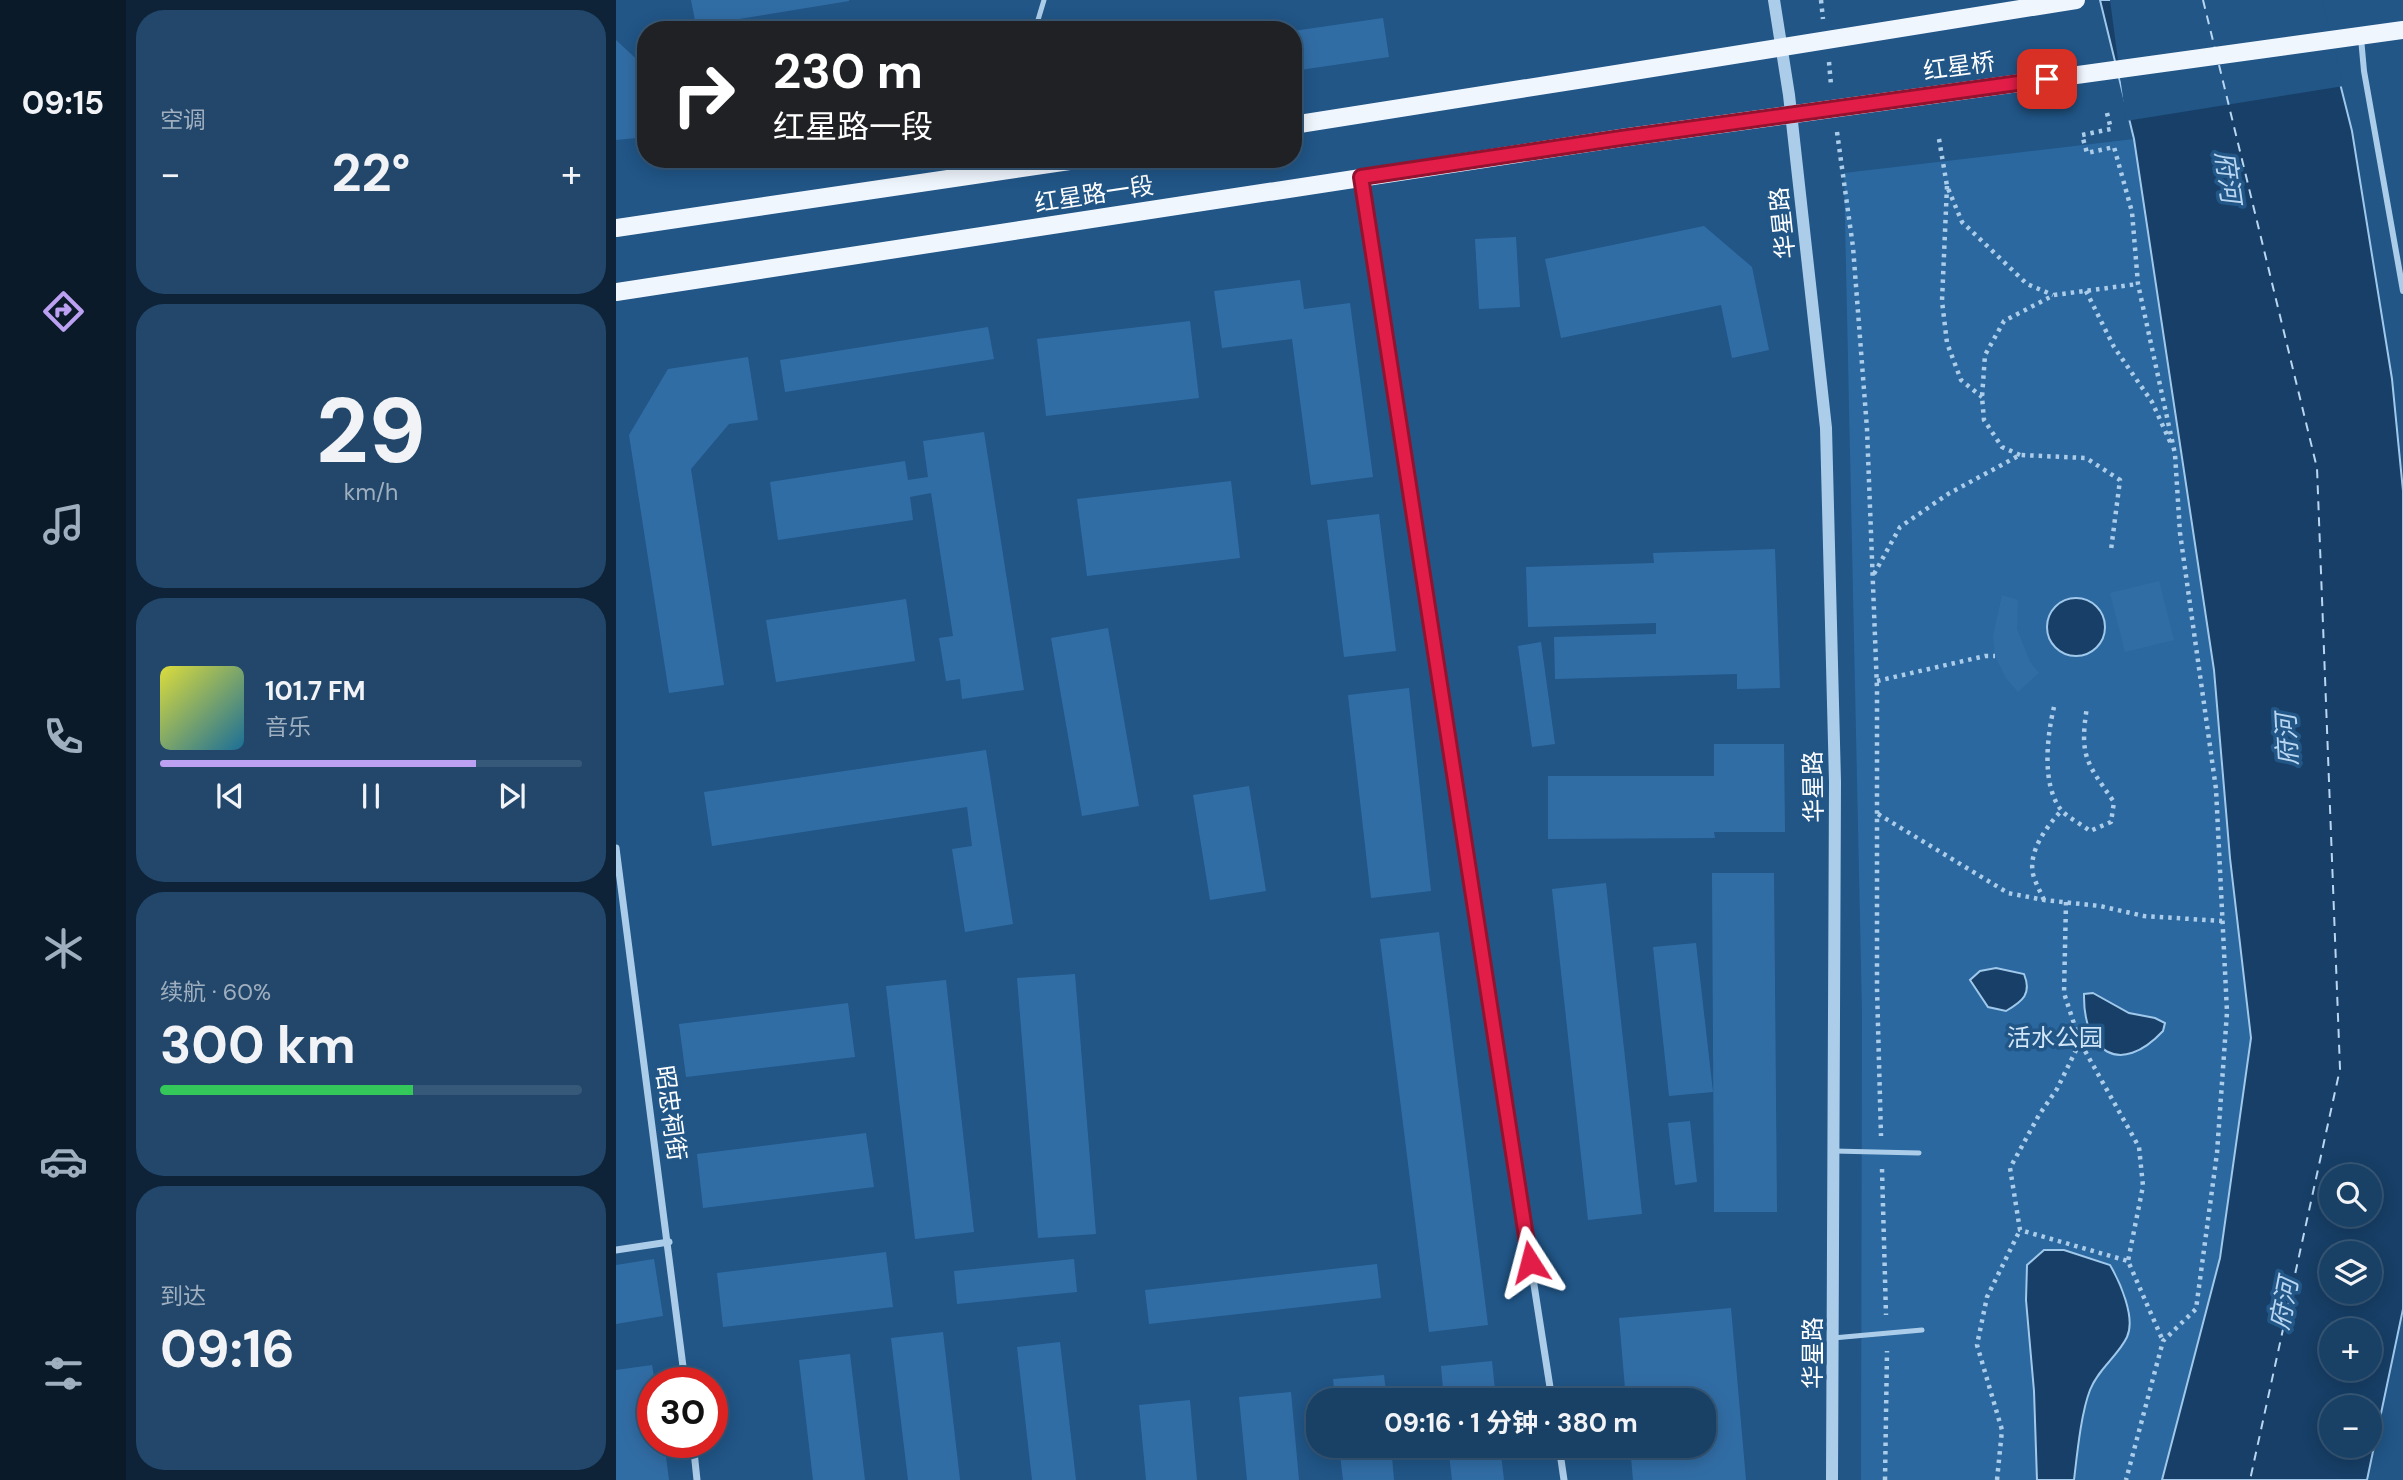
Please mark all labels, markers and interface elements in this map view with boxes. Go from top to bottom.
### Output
text: 230 m [773,39,923,103]
street label: 红星桥 [1921,46,1997,86]
icon: right [658,49,749,140]
pin [2017,49,2077,109]
icon: arrive [2028,60,2066,98]
text: 09:15 [22,82,104,124]
text: 空调 [160,105,206,135]
text: 红星路一段 [773,106,933,148]
text: 22° [332,139,410,207]
text: − [160,149,181,199]
text: + [561,149,582,199]
water label: 府河 [2208,149,2249,210]
street label: 红星路一段 [1032,169,1156,219]
street label: 华星路 [1763,186,1801,260]
icon: directions [39,287,88,336]
text: 29 [316,372,426,490]
text: km/h [344,477,398,507]
icon: music [39,500,88,549]
text: 101.7 FM [265,674,366,708]
water label: 府河 [2268,708,2305,767]
icon: phone [39,712,88,761]
text: 音乐 [265,712,311,742]
street label: 华星路 [1797,751,1829,823]
icon: previous [211,777,249,815]
icon: pause [352,777,390,815]
icon: next [493,777,531,815]
icon: climate [39,924,88,973]
text: 续航 · 60% [160,977,271,1007]
text: 300 km [160,1011,356,1079]
park label: 活水公园 [2007,1022,2103,1053]
street label: 昭忠祠街 [649,1063,693,1163]
icon: car [39,1137,88,1186]
map controls [2319,1164,2382,1458]
button: search [2319,1164,2382,1227]
position arrow [1493,1225,1567,1299]
button: layers [2319,1241,2382,1304]
water label: 府河 [2262,1270,2307,1333]
text: 到达 [160,1281,206,1311]
text: 09:16 [160,1315,295,1383]
street label: 华星路 [1797,1317,1828,1389]
button: + [2319,1318,2382,1381]
icon: filters [39,1349,88,1398]
speed limit sign: 30 [637,1367,728,1458]
button: − [2319,1395,2382,1458]
text: 09:16 · 1 分钟 · 380 m [1384,1406,1638,1440]

